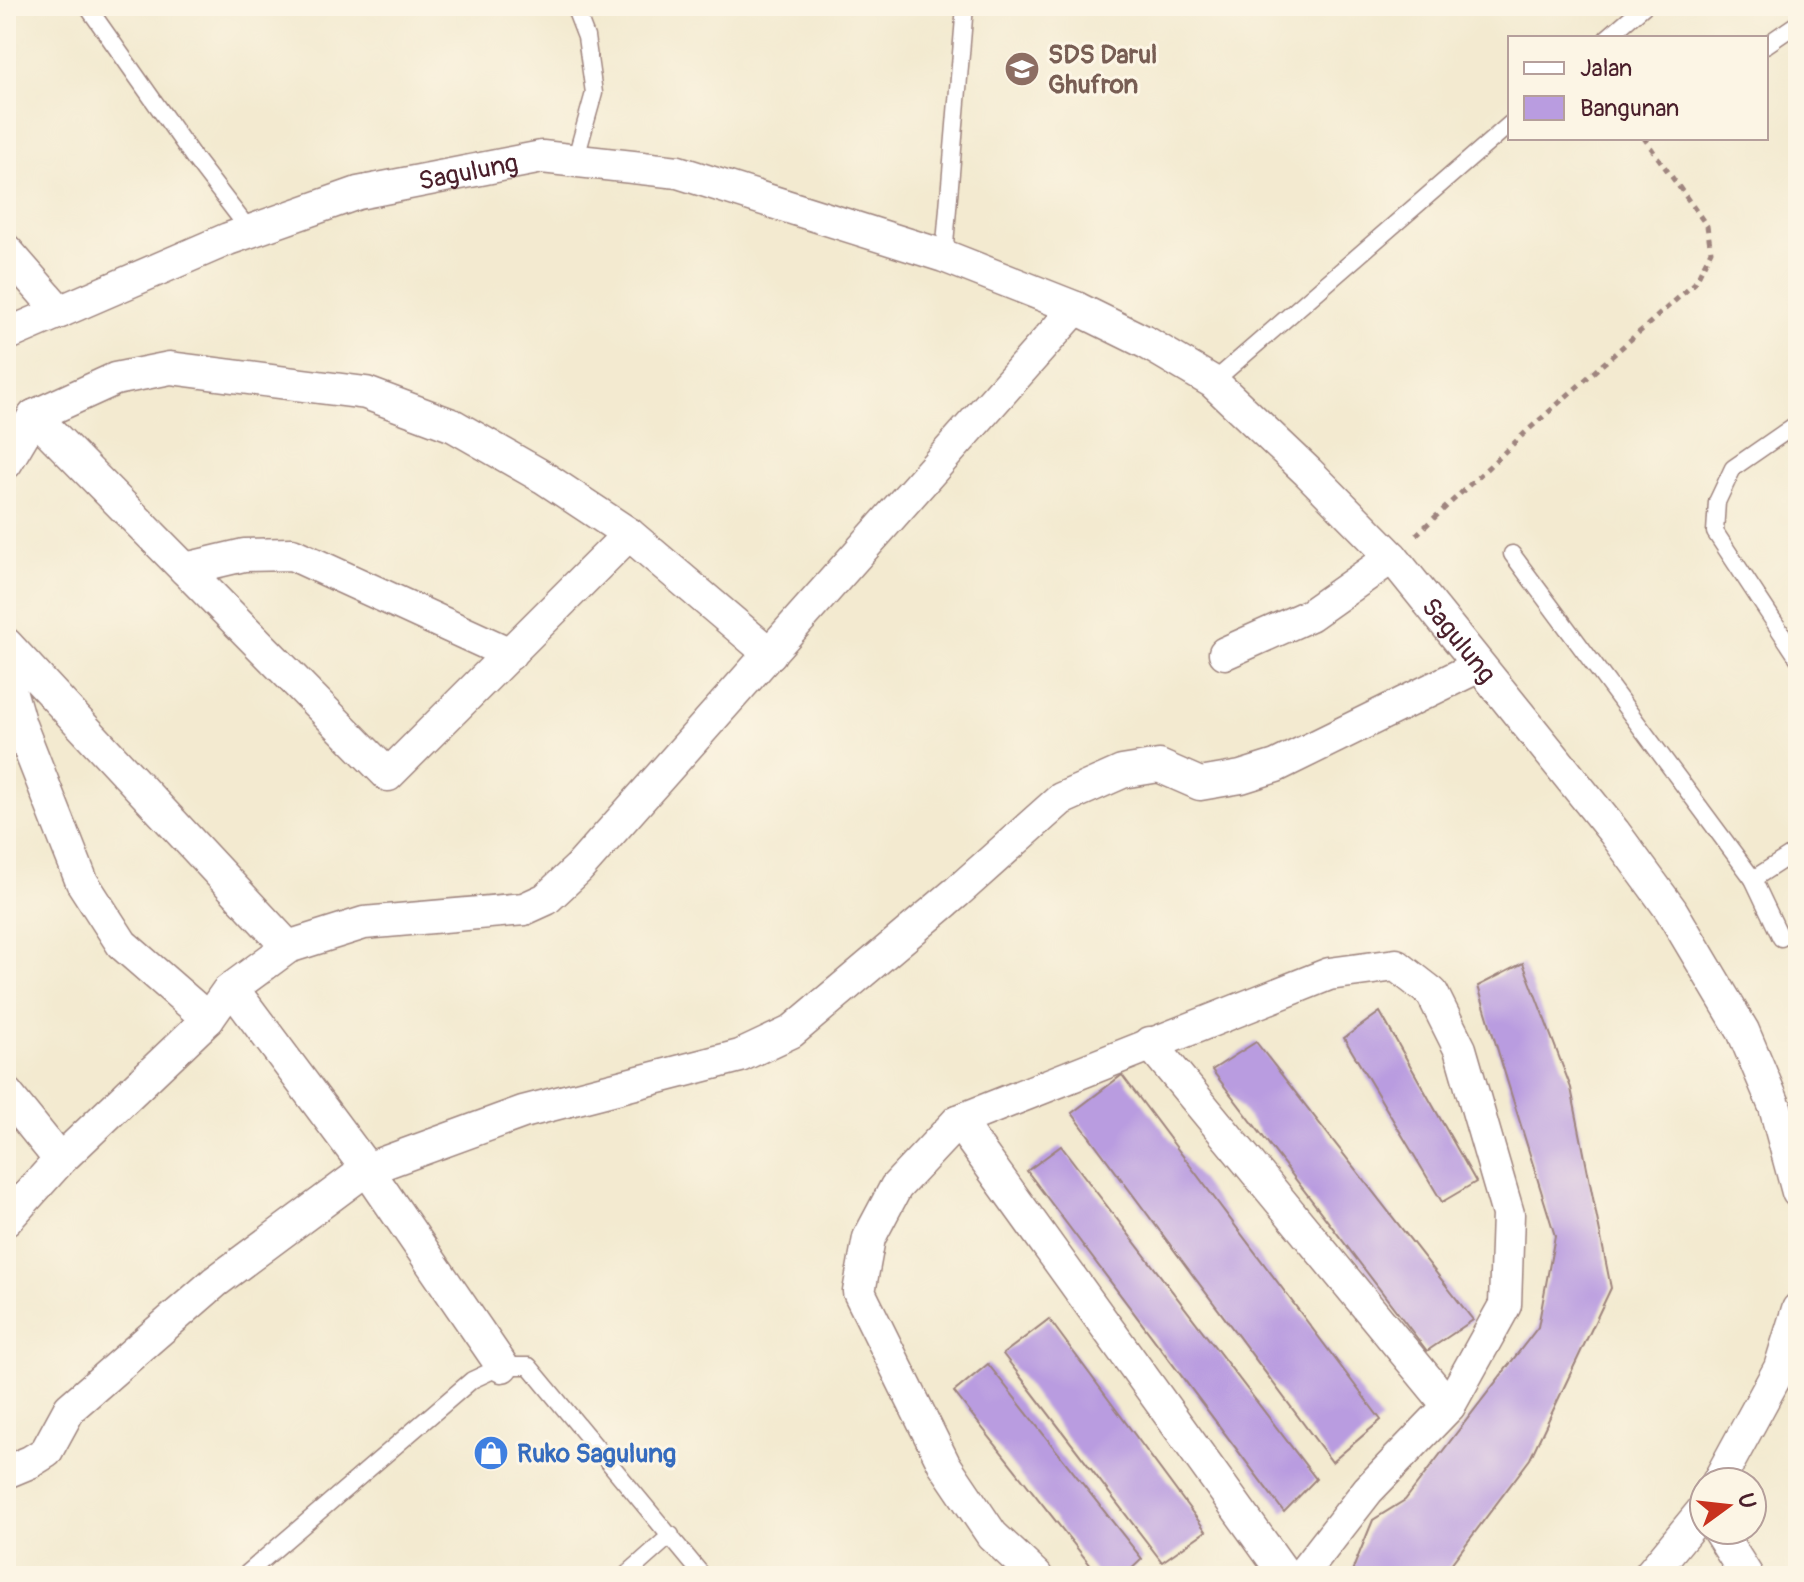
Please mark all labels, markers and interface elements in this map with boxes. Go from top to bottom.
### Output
legend [1508,36,1768,140]
place label: SDS Darul Ghufron [1048,39,1157,101]
school or university icon: SDS Darul Ghufron [1003,50,1041,88]
text: Jalan [1580,54,1632,83]
text: Bangunan [1580,94,1679,123]
street label: Sagulung [416,147,521,198]
street label: Sagulung [1414,592,1502,690]
shop icon: Ruko Sagulung [472,1434,510,1472]
place label: Ruko Sagulung [517,1438,676,1470]
north arrow [1688,1466,1768,1546]
text: U [1731,1490,1762,1512]

